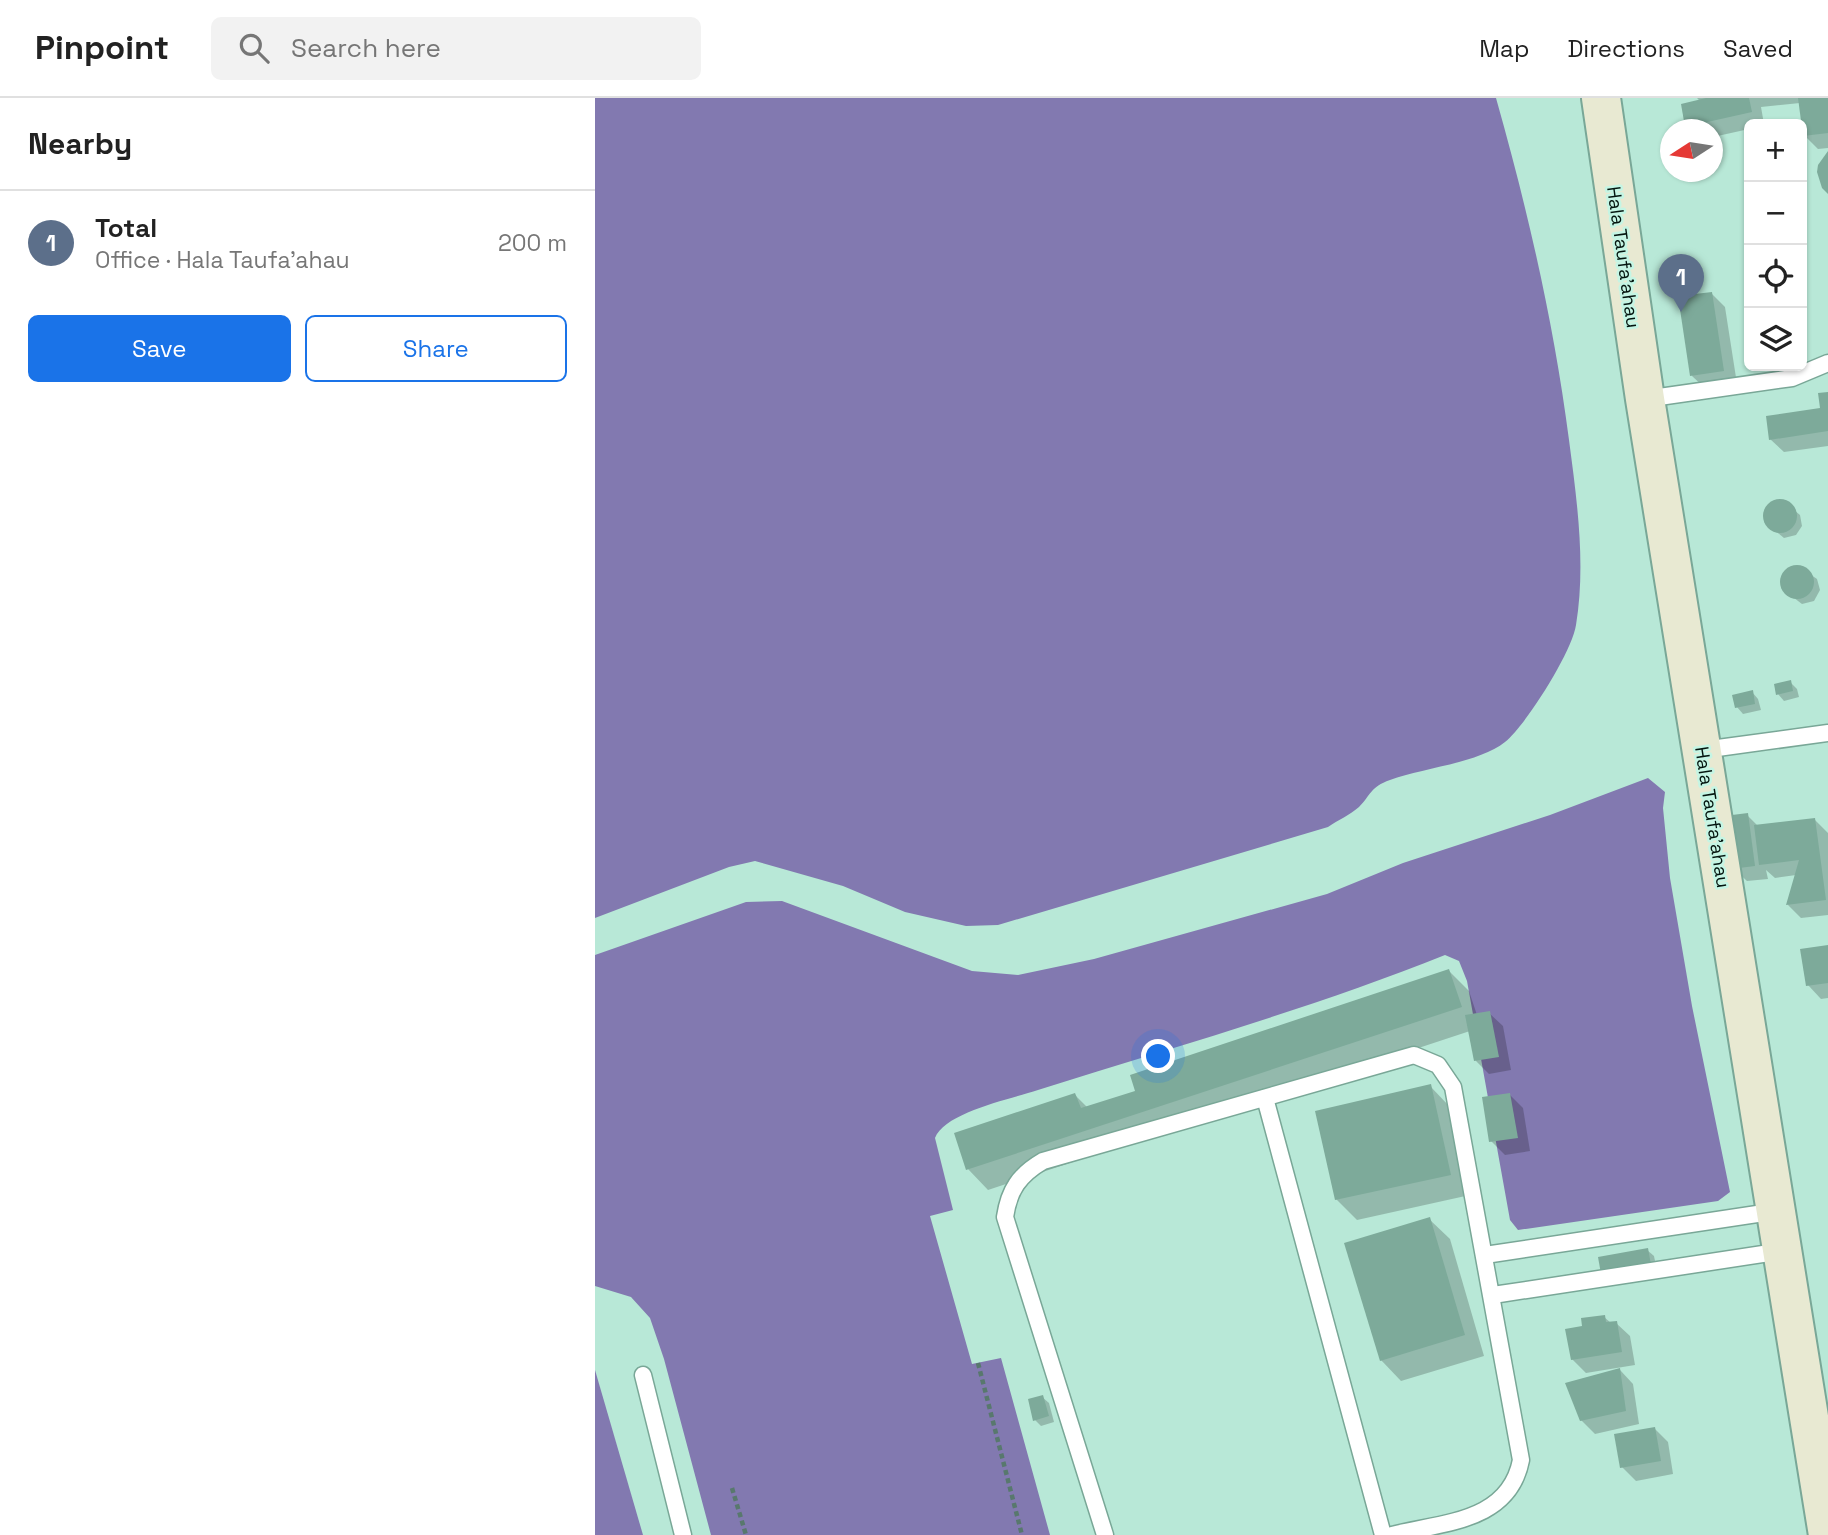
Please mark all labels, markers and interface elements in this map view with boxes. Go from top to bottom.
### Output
search box [211,17,701,80]
text: Pinpoint [35,27,169,69]
icon: search [235,29,273,67]
text: Search here [291,31,441,65]
text: Map [1479,33,1529,64]
text: Directions [1567,33,1685,64]
text: Saved [1723,33,1793,64]
north arrow [1660,119,1723,182]
map controls [1744,119,1807,371]
button: + [1744,119,1807,182]
text: Nearby [28,124,132,163]
button: − [1744,182,1807,245]
street label: Hala Taufa'ahau [1601,185,1646,330]
text: Total [95,211,157,245]
text: 1 [46,228,56,258]
text: 200 m [498,228,567,258]
text: Office · Hala Taufa'ahau [95,245,350,275]
button: locate [1744,245,1807,308]
pin: 1 [1658,254,1704,312]
button: layers [1744,308,1807,371]
button: Save [28,315,291,382]
button: Share [305,315,567,382]
street label: Hala Taufa'ahau [1689,744,1736,890]
your location [1141,1039,1175,1073]

